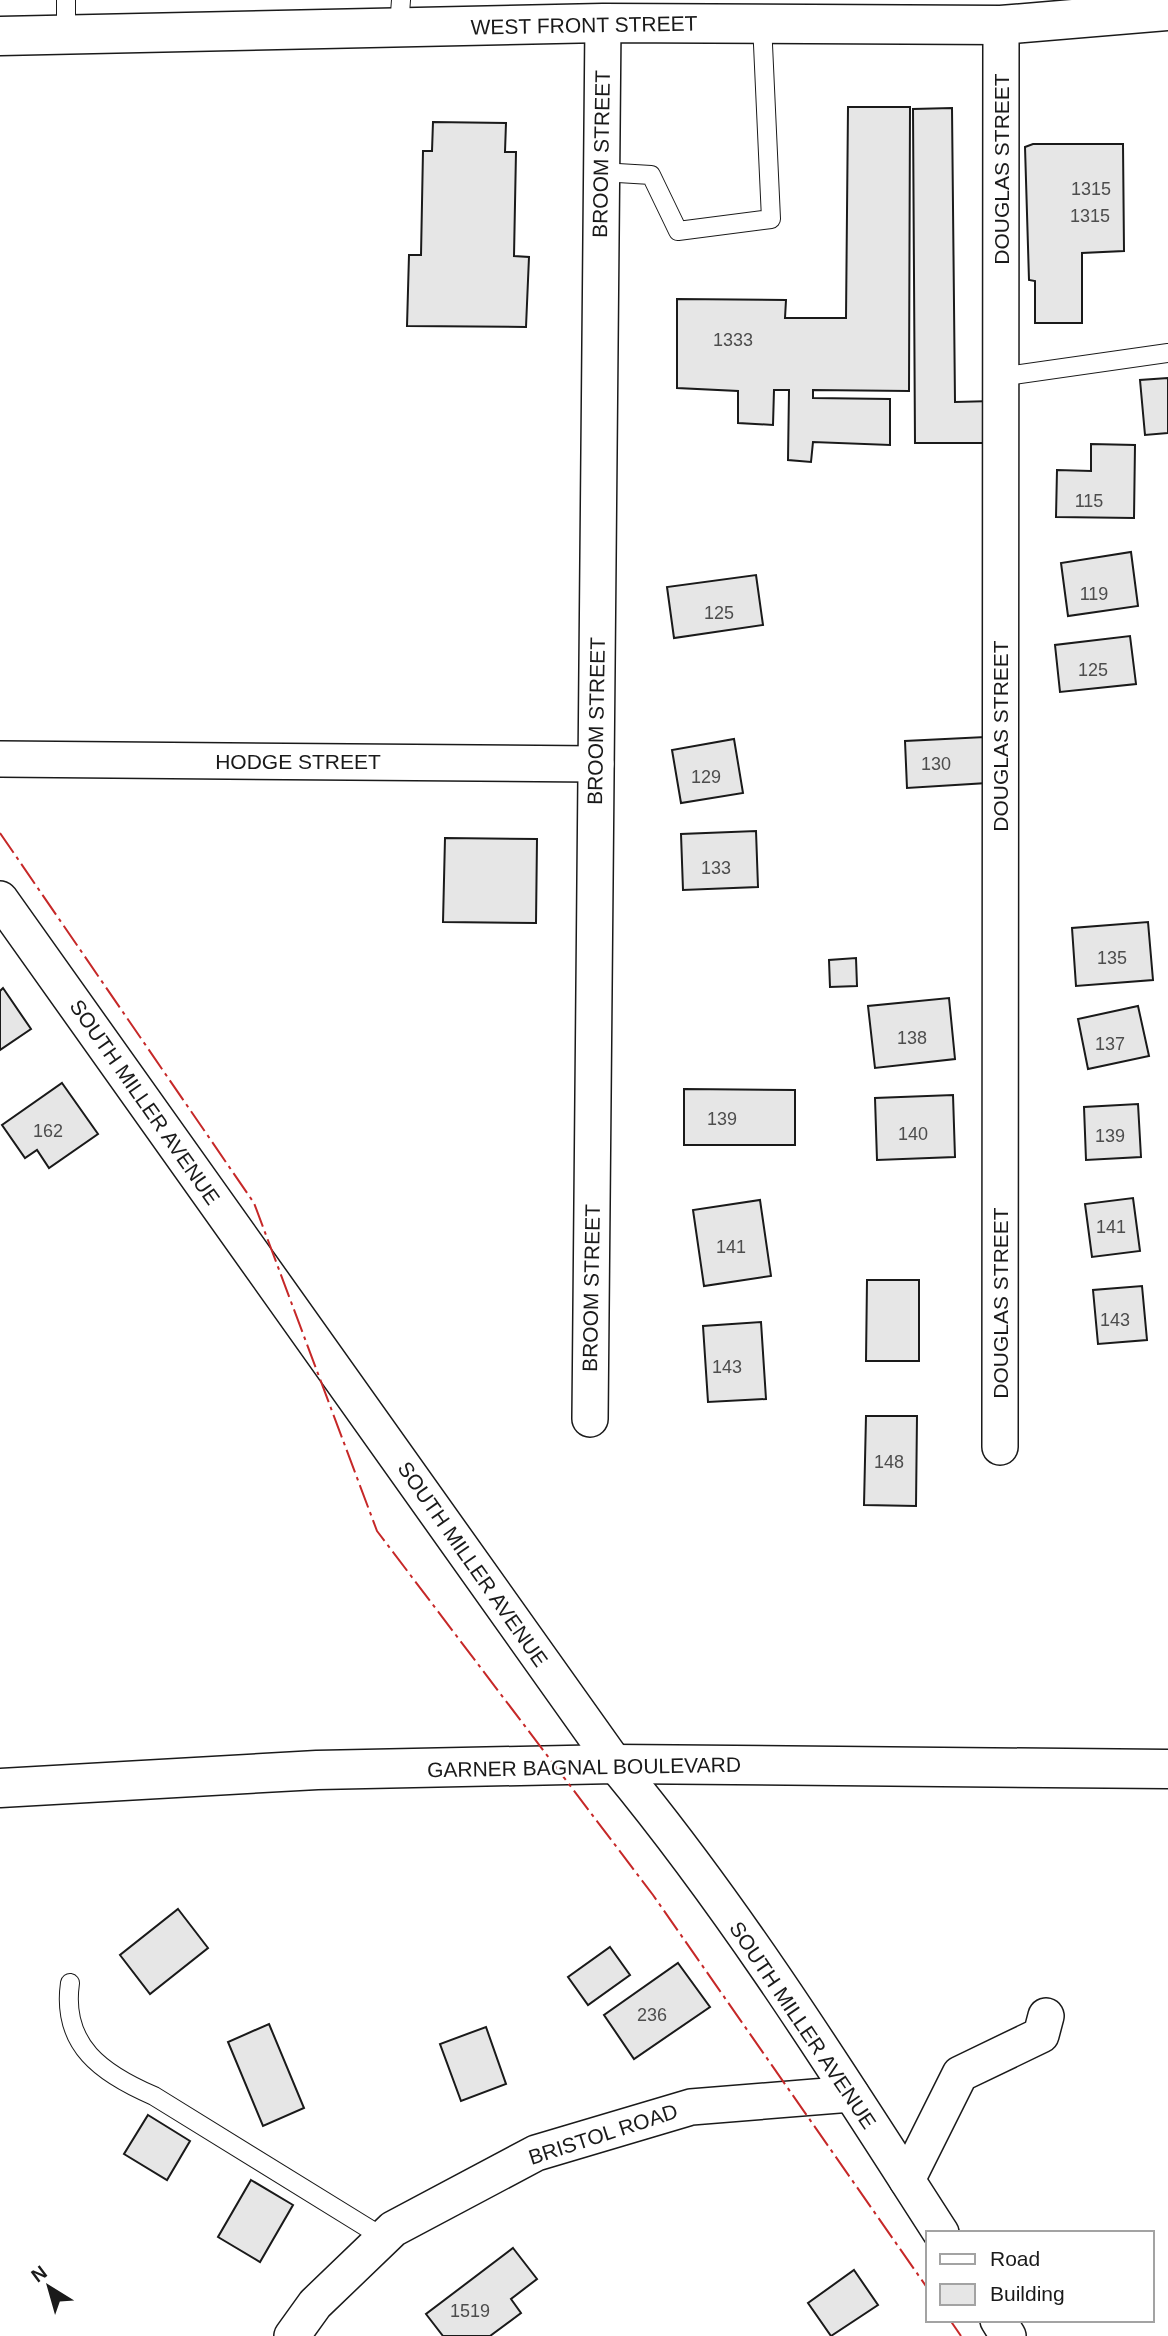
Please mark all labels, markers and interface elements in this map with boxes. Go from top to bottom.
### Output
street label: WEST FRONT STREET [470,12,698,38]
street label: BROOM STREET [588,70,614,238]
street label: DOUGLAS STREET [990,73,1013,265]
house number: 1315 [1071,179,1111,199]
house number: 1315 [1070,206,1110,226]
house number: 1333 [713,330,753,350]
house number: 115 [1075,491,1103,511]
house number: 119 [1080,584,1108,604]
house number: 125 [704,603,734,623]
street label: BROOM STREET [583,637,609,805]
street label: DOUGLAS STREET [989,640,1012,832]
house number: 125 [1078,660,1108,680]
street label: HODGE STREET [215,750,381,773]
house number: 130 [921,754,951,774]
house number: 129 [691,767,721,787]
house number: 133 [701,858,731,878]
house number: 135 [1097,948,1127,968]
street label: SOUTH MILLER AVENUE [65,995,225,1209]
house number: 138 [897,1028,927,1048]
house number: 137 [1095,1034,1125,1054]
house number: 139 [707,1109,737,1129]
house number: 162 [33,1121,63,1141]
house number: 140 [898,1124,928,1144]
house number: 139 [1095,1126,1125,1146]
street label: BROOM STREET [578,1204,604,1372]
street label: DOUGLAS STREET [989,1207,1012,1399]
house number: 141 [1096,1217,1126,1237]
house number: 141 [716,1237,746,1257]
house number: 143 [1100,1310,1130,1330]
house number: 143 [712,1357,742,1377]
house number: 148 [874,1452,904,1472]
street label: SOUTH MILLER AVENUE [393,1457,553,1671]
street label: GARNER BAGNAL BOULEVARD [427,1753,741,1781]
street label: SOUTH MILLER AVENUE [725,1917,881,2133]
house number: 236 [637,2005,667,2025]
street label: BRISTOL ROAD [526,2099,680,2169]
legend [926,2231,1154,2322]
text: Road [990,2247,1040,2270]
north arrow [14,2252,84,2322]
text: N [27,2261,51,2286]
text: Building [990,2282,1065,2305]
house number: 1519 [450,2301,490,2321]

